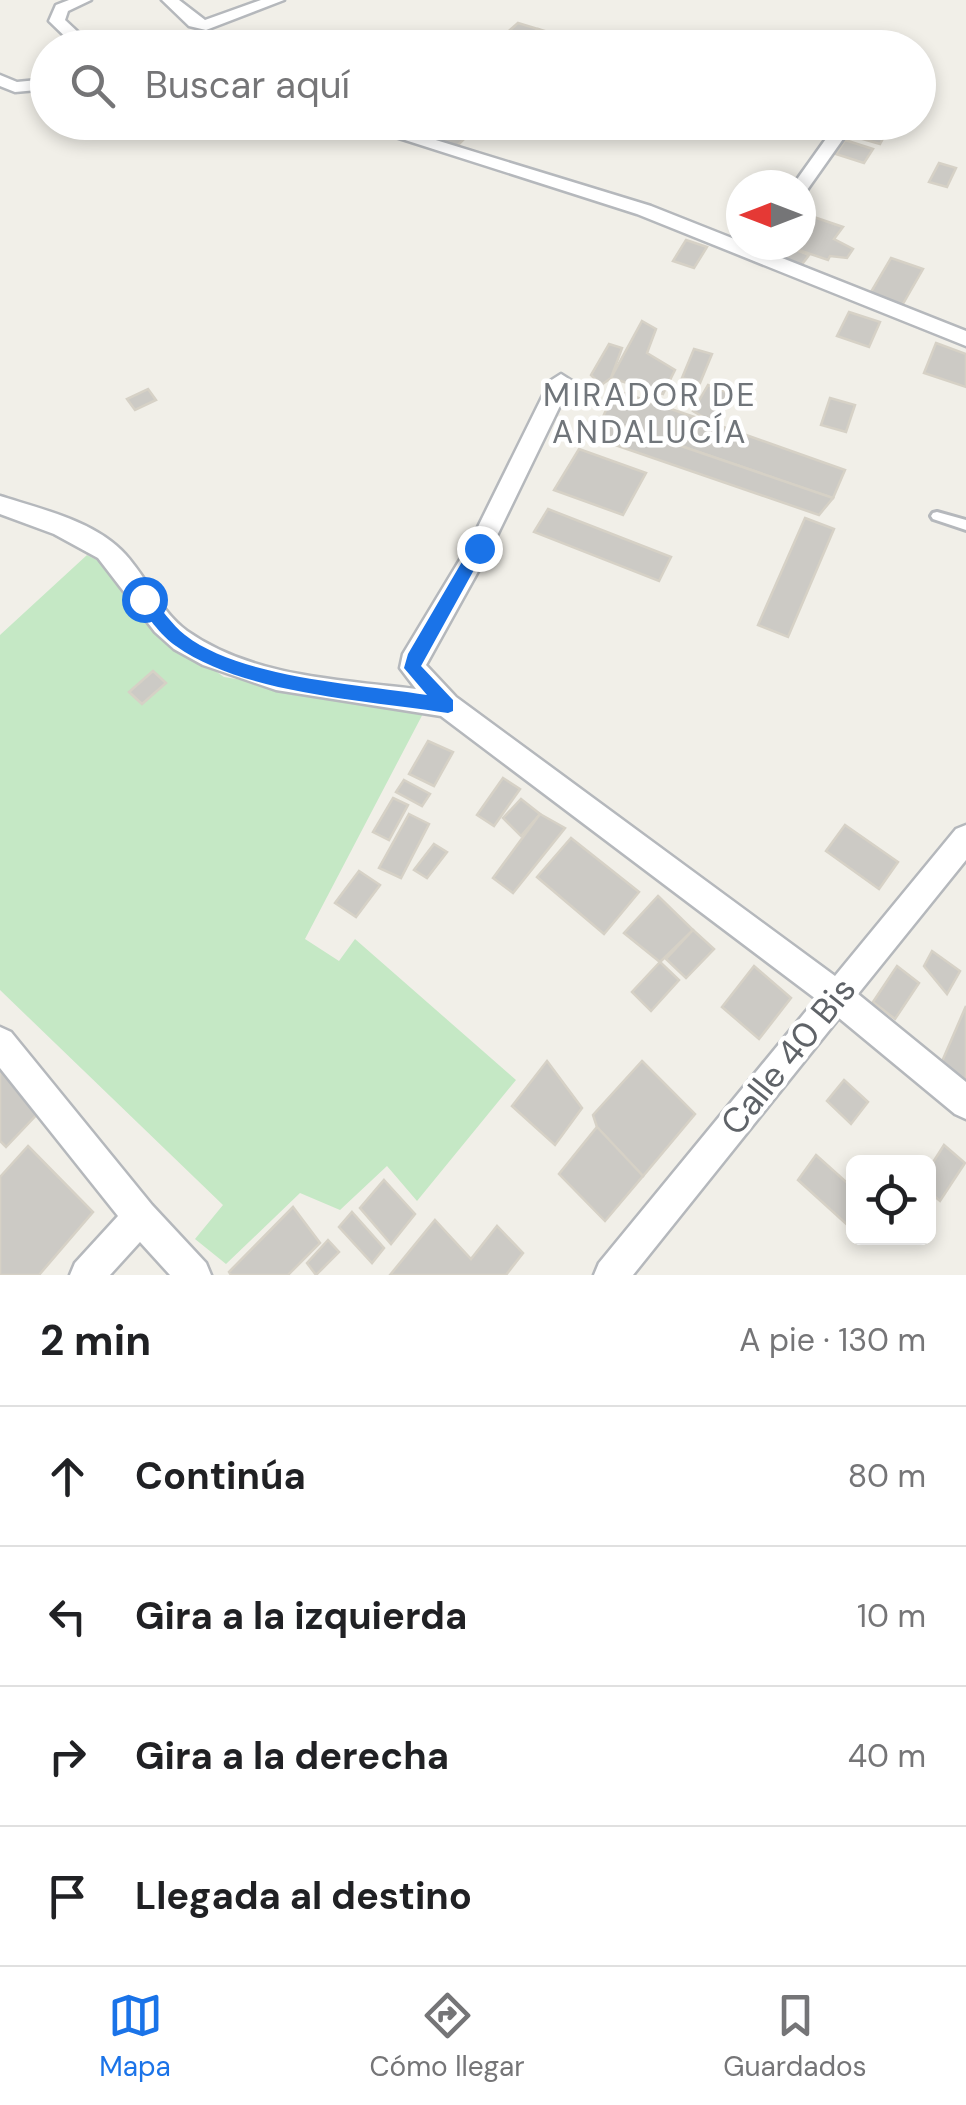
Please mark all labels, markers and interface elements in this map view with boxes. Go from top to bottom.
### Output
search box [30,30,936,140]
icon: search [65,58,120,113]
text: Buscar aquí [145,60,350,110]
north arrow [726,170,816,260]
district label: MIRADOR DE ANDALUCÍA [543,374,757,453]
route end [457,526,503,572]
route start [122,577,168,623]
street label: Calle 40 Bis [710,967,866,1145]
map controls [846,1155,936,1245]
button: locate [846,1155,936,1245]
text: 2 min [40,1313,151,1368]
text: A pie · 130 m [739,1319,926,1361]
icon: ahead [40,1449,95,1504]
text: Continúa [135,1451,306,1501]
text: 80 m [848,1455,926,1497]
icon: left [40,1589,95,1644]
text: Gira a la izquierda [135,1591,467,1641]
text: 10 m [857,1595,926,1637]
icon: right [40,1729,95,1784]
text: Gira a la derecha [135,1731,449,1781]
text: 40 m [848,1735,926,1777]
icon: arrive [40,1869,95,1924]
text: Llegada al destino [135,1871,472,1921]
tab: Mapa [99,1988,171,2085]
tab: Cómo llegar [369,1988,525,2085]
tab: Guardados [723,1988,867,2085]

